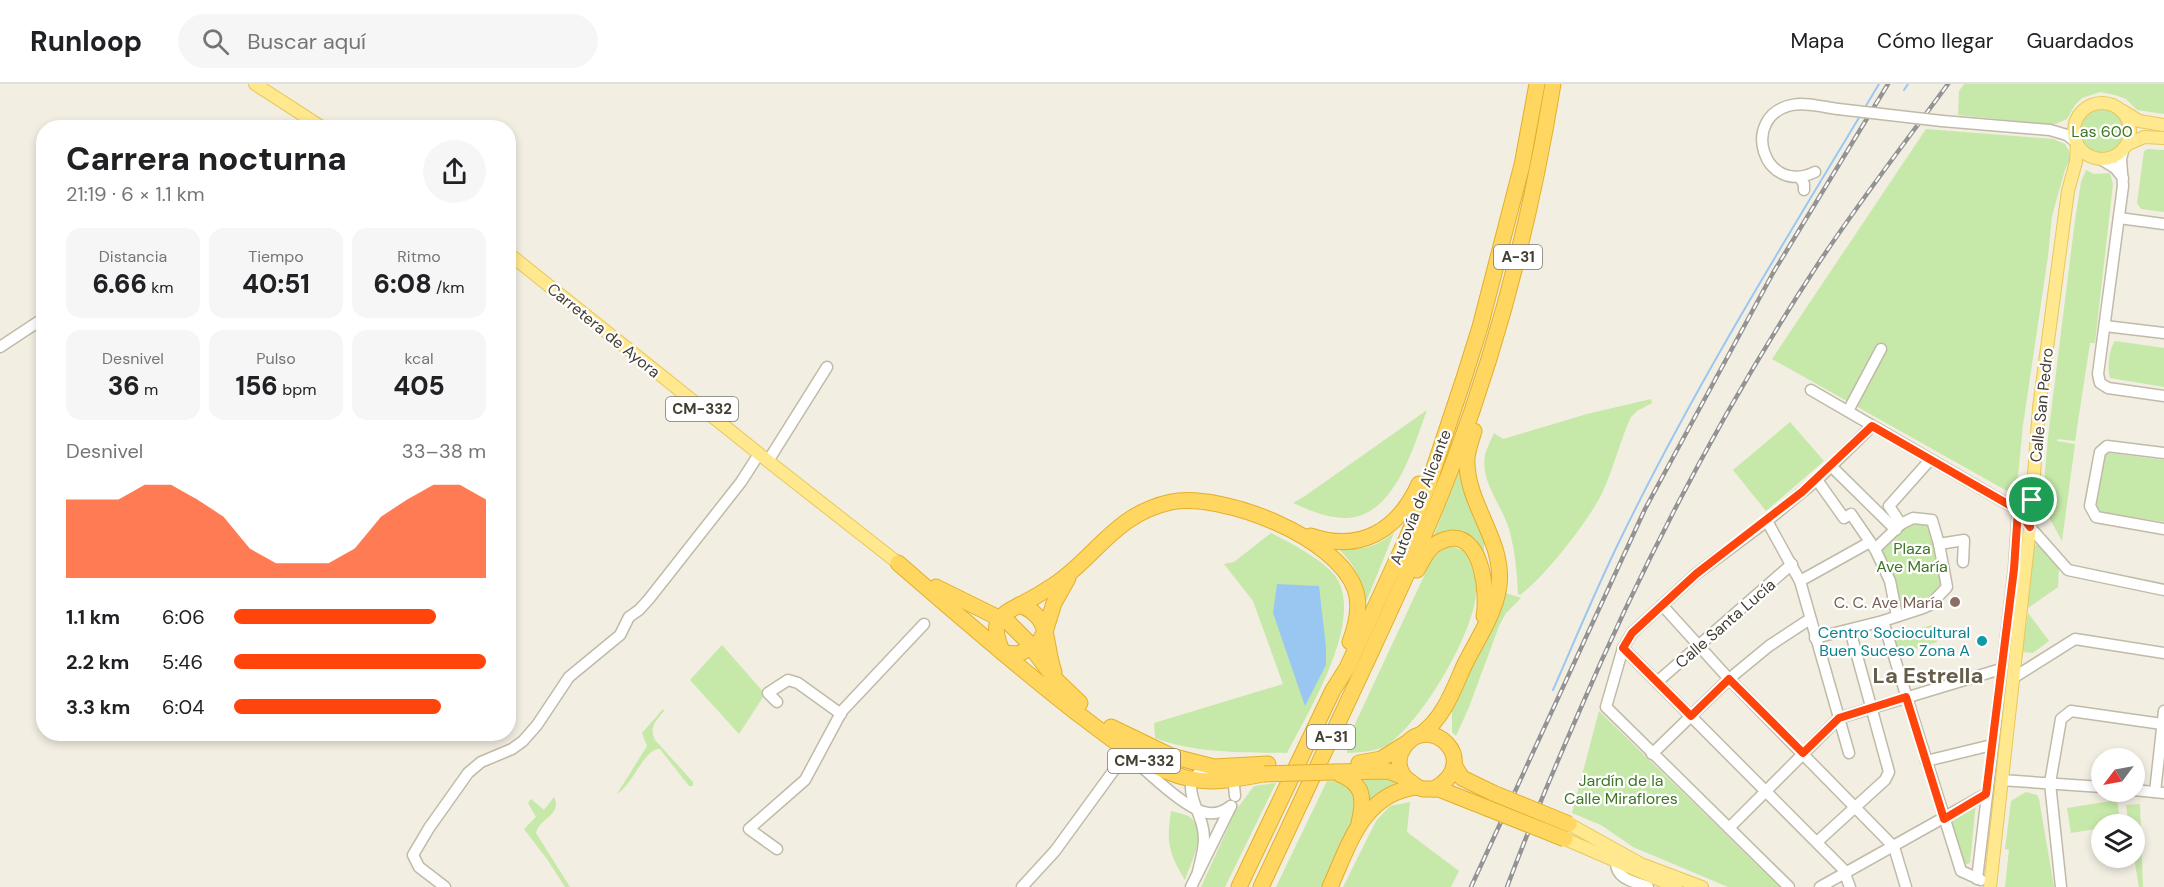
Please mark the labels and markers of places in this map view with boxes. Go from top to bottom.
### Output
pin [2006,474,2057,525]
place label: C. C. Ave María [1834,592,1943,613]
marker: C. C. Ave María [1948,595,1962,609]
place label: Centro Sociocultural Buen Suceso Zona A [1818,622,1970,661]
marker: Centro Sociocultural Buen Suceso Zona A [1975,634,1989,648]

